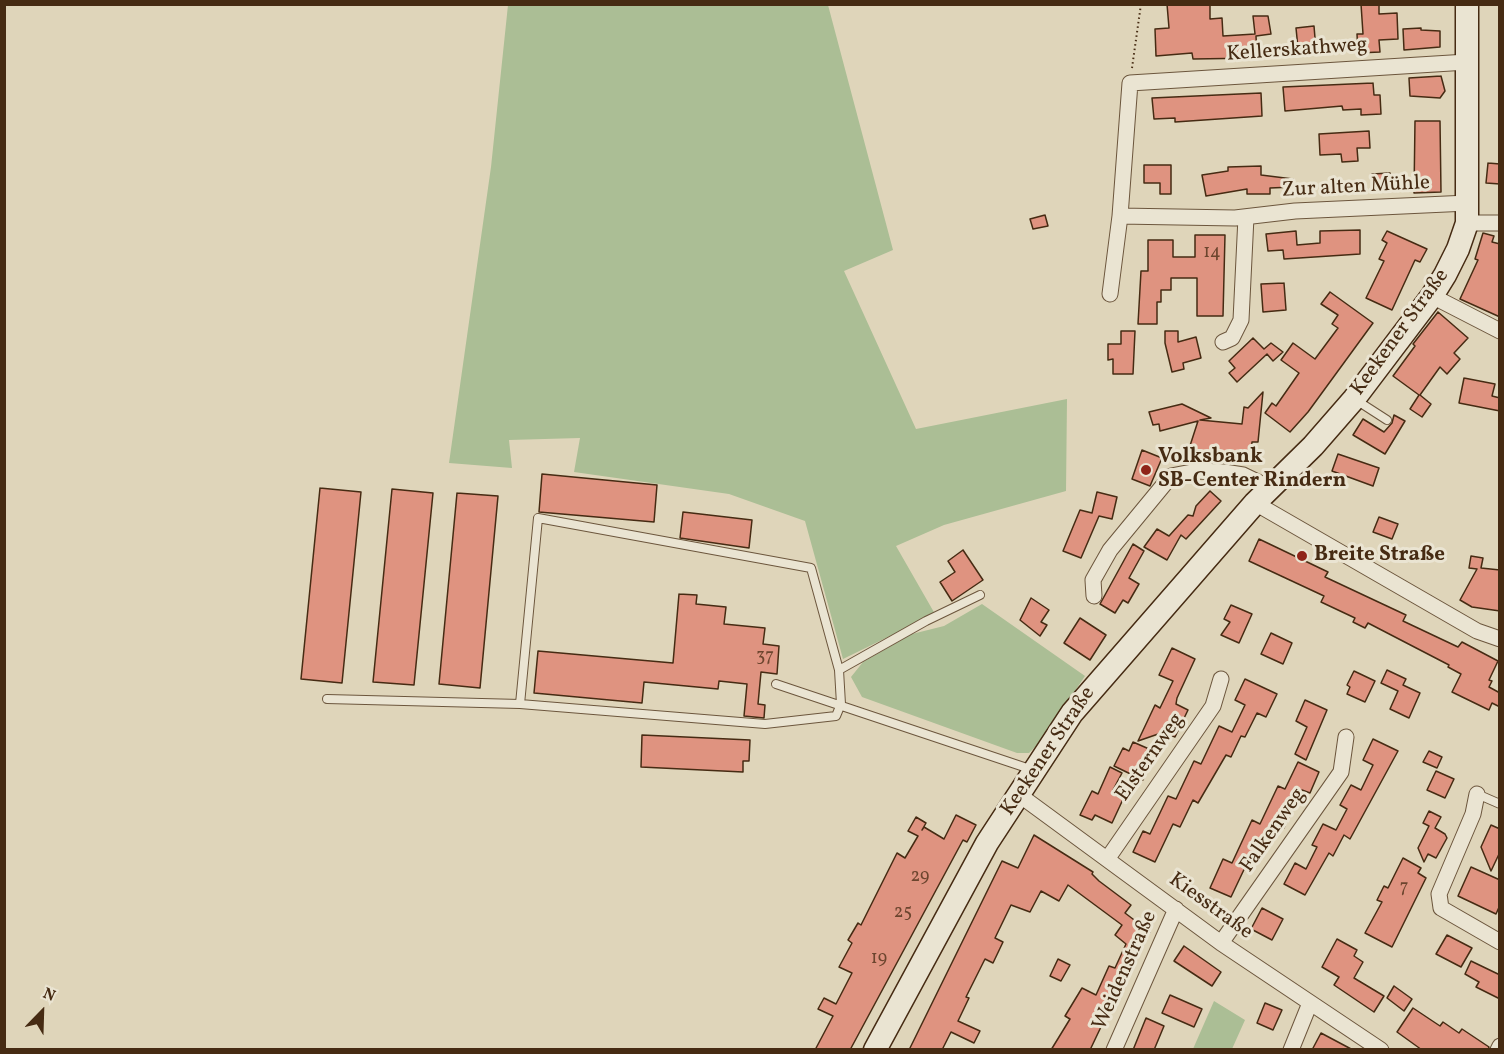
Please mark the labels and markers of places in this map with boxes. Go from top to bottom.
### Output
place label: Volksbank SB-Center Rindern [1158,445,1346,495]
marker: Volksbank SB-Center Rindern [1139,463,1153,477]
place label: Breite Straße [1314,543,1445,569]
marker: Breite Straße [1295,549,1309,563]

